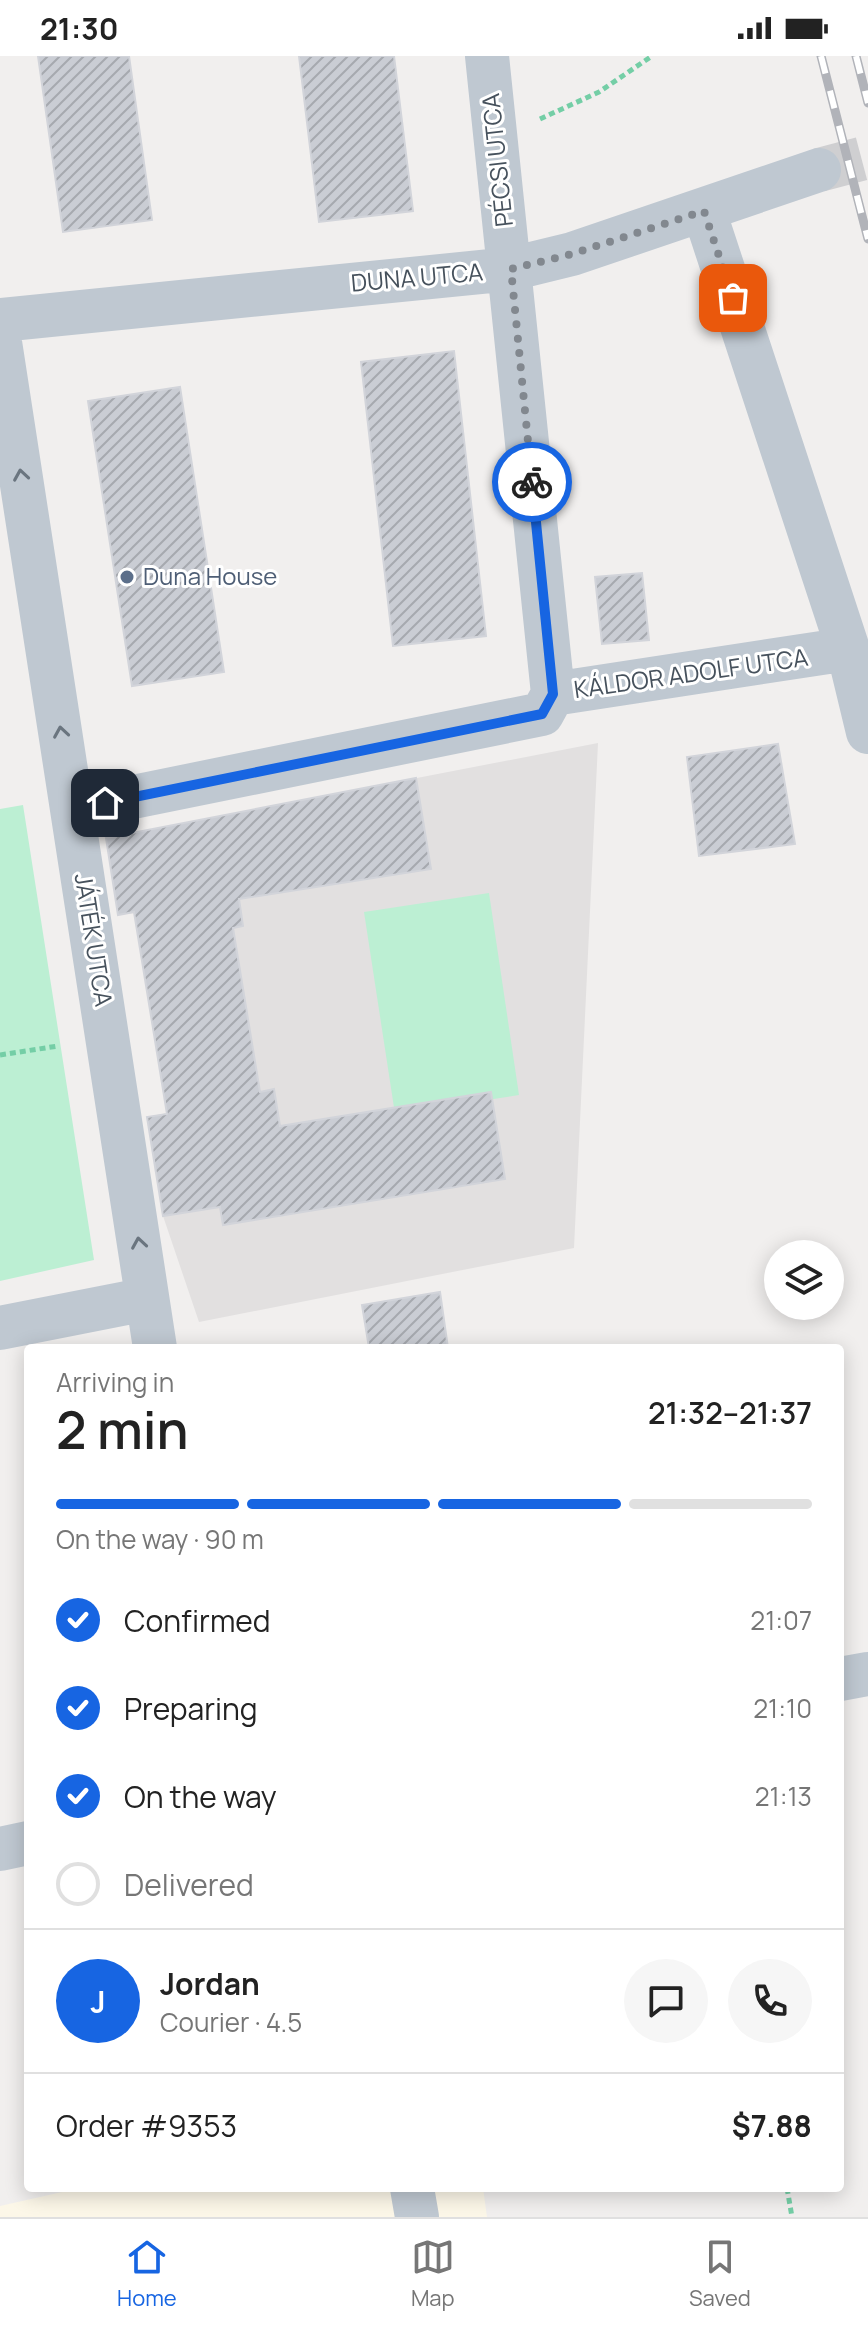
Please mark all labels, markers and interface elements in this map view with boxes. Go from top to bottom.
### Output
text: 21:30 [40,8,118,49]
street label: PÉCSI UTCA [473,92,520,228]
street label: DUNA UTCA [349,254,484,299]
pin [699,264,767,332]
icon: bag [711,276,755,320]
courier [492,442,572,522]
icon: bike [510,460,554,504]
one-way arrow [13,468,30,482]
place label: Duna House [143,559,277,592]
marker: Duna House [118,568,136,586]
street label: KÁLDOR ADOLF UTCA [572,640,810,705]
one-way arrow [54,725,71,739]
pin [71,769,139,837]
icon: home [83,781,127,825]
street label: JÁTÉK UTCA [68,871,121,1009]
one-way arrow [131,1236,148,1250]
map controls [764,1240,844,1320]
button: layers [764,1240,844,1320]
text: Arriving in [56,1364,174,1400]
text: 21:32–21:37 [648,1392,812,1433]
text: 2 min [56,1394,189,1465]
text: On the way · 90 m [56,1521,264,1557]
icon: check [56,1598,100,1642]
text: Confirmed [124,1600,271,1641]
text: 21:07 [750,1602,812,1638]
icon: check [56,1686,100,1730]
text: Preparing [124,1688,258,1729]
text: 21:10 [753,1690,812,1726]
icon: check [56,1774,100,1818]
text: On the way [124,1776,277,1817]
text: 21:13 [755,1778,812,1814]
text: Delivered [124,1864,254,1905]
button: chat [624,1959,708,2043]
button: phone [728,1959,812,2043]
text: Jordan [160,1963,260,2004]
text: J [90,1981,106,2022]
text: Courier · 4.5 [160,2004,302,2040]
text: Order #9353 [56,2105,237,2146]
text: $7.88 [732,2105,812,2146]
tab: Home [117,2235,177,2313]
tab: Map [411,2235,455,2313]
tab: Saved [689,2235,751,2313]

